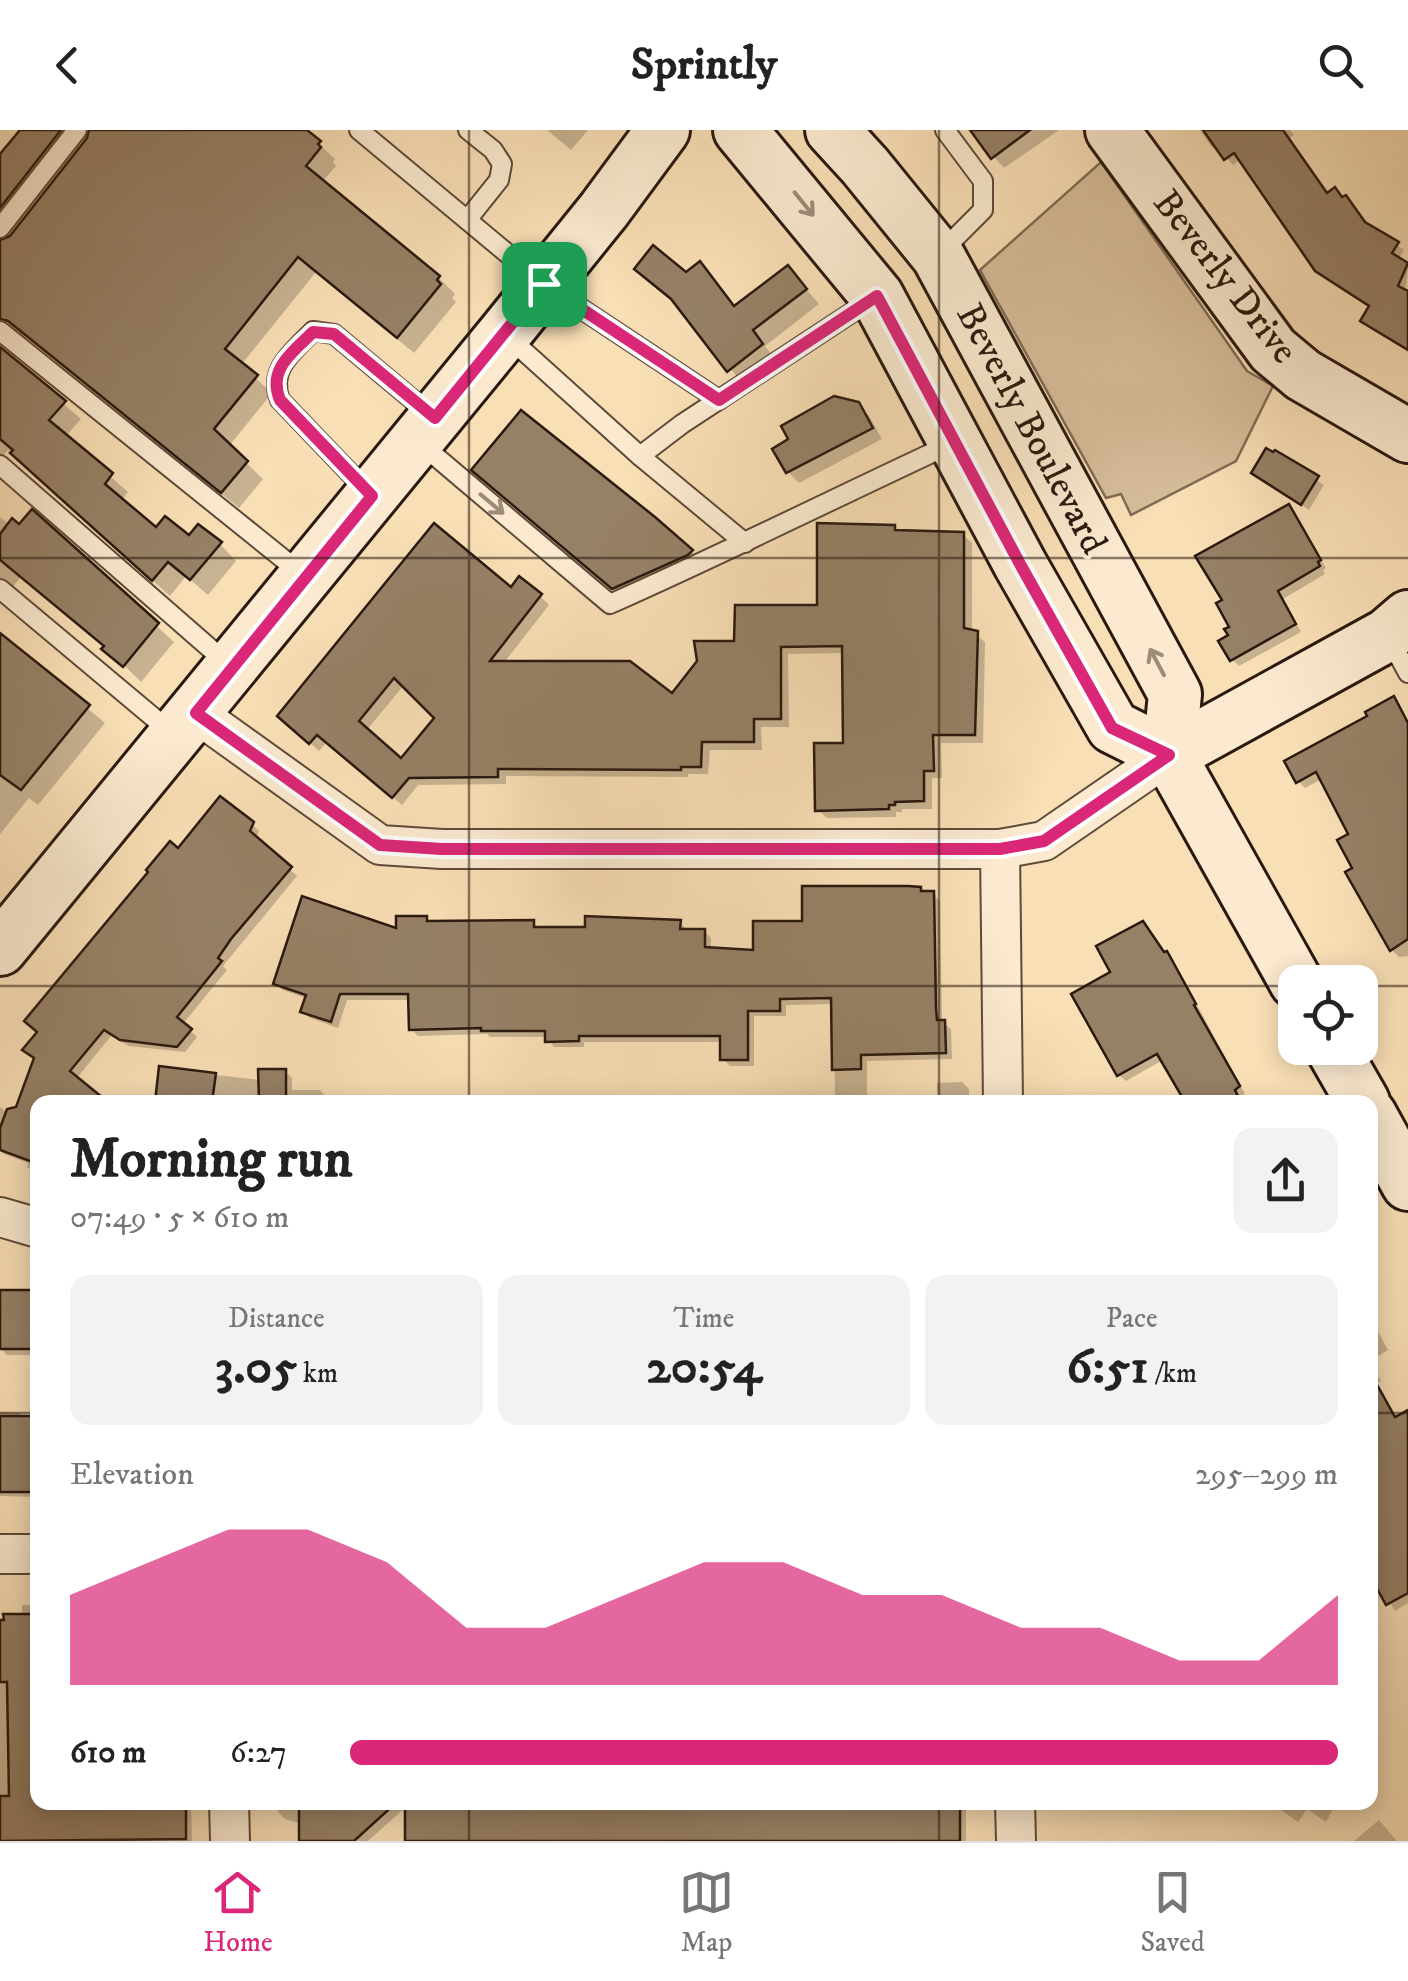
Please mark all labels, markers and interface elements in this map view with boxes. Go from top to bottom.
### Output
text: Sprintly [631,37,777,93]
icon: back [40,38,95,93]
icon: search [1313,38,1368,93]
street label: Beverly Drive [1142,180,1308,374]
one-way arrow [793,190,814,217]
pin [502,242,587,327]
icon: arrive [517,257,572,312]
street label: Beverly Boulevard [945,295,1117,563]
one-way arrow [478,492,504,514]
one-way arrow [1147,648,1167,677]
map controls [1278,965,1378,1065]
button: locate [1278,965,1378,1065]
text: Morning run [70,1126,352,1195]
button: share [1233,1128,1338,1233]
text: 07:49 · 5 × 610 m [70,1198,289,1238]
text: Distance [228,1301,325,1336]
text: Time [674,1301,734,1336]
text: Pace [1106,1301,1158,1336]
text: 3.05 [215,1336,297,1399]
text: 20:54 [646,1336,762,1399]
text: 6:51 [1066,1336,1149,1399]
text: km [297,1356,338,1391]
text: /km [1149,1356,1197,1391]
text: Elevation [70,1455,194,1495]
text: 295–299 m [1195,1455,1338,1495]
text: 610 m [70,1733,146,1773]
text: 6:27 [230,1733,287,1773]
tab: Home [203,1865,272,1960]
tab: Map [679,1865,734,1960]
tab: Saved [1140,1865,1205,1960]

